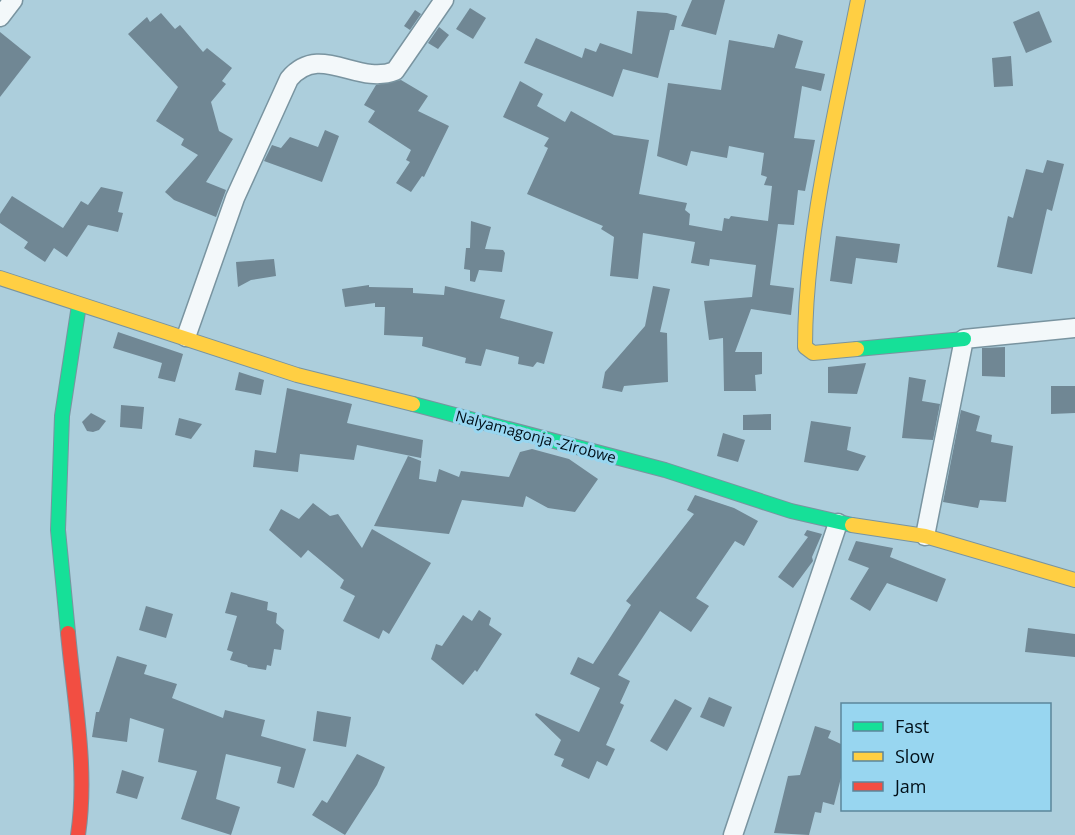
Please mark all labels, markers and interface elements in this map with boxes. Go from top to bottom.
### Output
street label: Nalyamagonja -Zirobwe [454,405,618,467]
legend [841,703,1051,811]
text: Fast [895,714,929,738]
text: Slow [895,744,934,768]
text: Jam [893,774,927,798]

